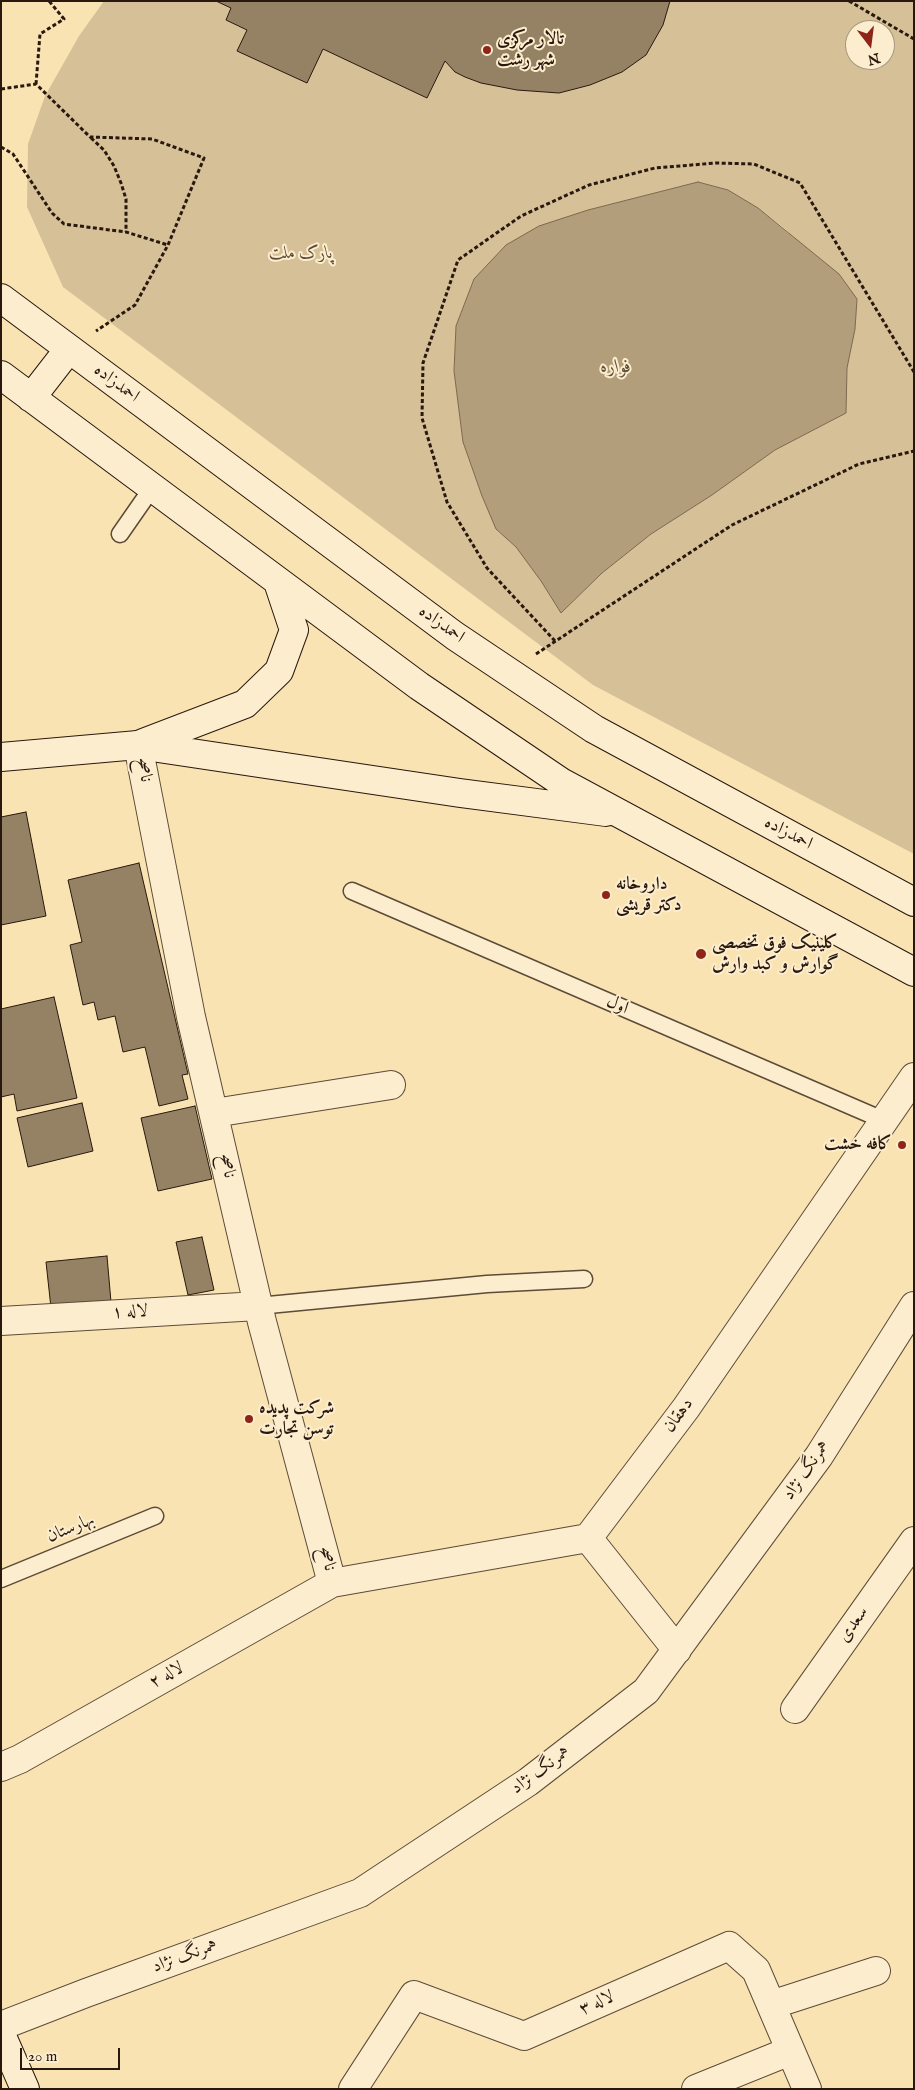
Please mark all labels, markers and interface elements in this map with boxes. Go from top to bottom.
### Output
north arrow [845,20,895,70]
place label: تالار مرکزی شهر رشت [497,29,564,72]
marker: تالار مرکزی شهر رشت [481,44,493,56]
text: N [865,48,882,69]
park label: پارک ملت [269,243,333,265]
water label: فواره [601,357,631,379]
street label: احمدزاده [89,360,143,408]
street label: احمدزاده [414,601,468,649]
street label: ناصح [130,756,156,784]
street label: احمدزاده [760,812,816,856]
place label: داروخانه دکتر قریشی [616,874,682,916]
marker: داروخانه دکتر قریشی [600,889,612,901]
place label: کلینیک فوق تخصصی گوارش و کبد وارش [712,933,839,976]
marker: کلینیک فوق تخصصی گوارش و کبد وارش [694,947,708,961]
street label: اول [603,992,631,1020]
place label: کافه خشت [824,1134,892,1156]
marker: کافه خشت [896,1139,908,1151]
street label: ناصح [213,1152,239,1180]
street label: لاله ۱ [112,1301,148,1325]
street label: دهقان [659,1394,699,1438]
place label: شرکت پدیده توسن تجارت [259,1398,334,1440]
marker: شرکت پدیده توسن تجارت [243,1413,255,1425]
street label: همرنگ نژاد [779,1437,835,1505]
street label: بهارستان [44,1510,98,1548]
street label: ناصح [312,1544,340,1574]
street label: سعدی [834,1603,874,1647]
street label: لاله ۲ [146,1658,188,1694]
street label: همرنگ نژاد [507,1742,575,1800]
street label: همرنگ نژاد [149,1935,221,1979]
street label: لاله ۳ [576,1987,618,2021]
scale bar [22,2038,122,2070]
text: 20 m [28,2047,57,2066]

